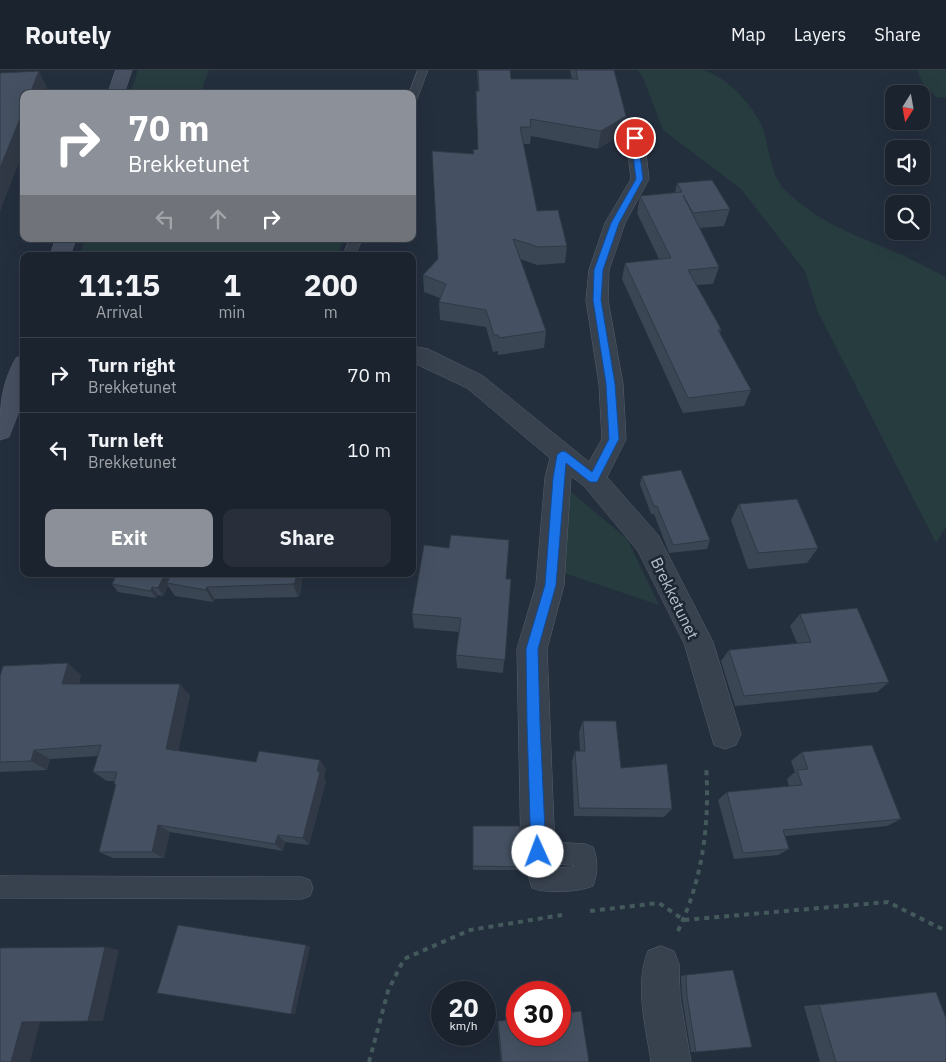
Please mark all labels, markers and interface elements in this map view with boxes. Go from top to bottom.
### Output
text: Routely [25,19,111,51]
text: Map [731,23,766,46]
text: Layers [794,23,846,46]
text: Share [874,23,921,46]
north arrow [885,85,930,130]
map controls [885,85,930,240]
text: 70 m [128,105,210,151]
icon: right [45,110,110,175]
pin [614,117,656,159]
icon: arrive [621,124,649,152]
button: sound [885,140,930,185]
text: Brekketunet [128,149,250,178]
button: search [885,195,930,240]
icon: left [151,205,179,233]
icon: ahead [204,205,232,233]
icon: right [257,205,285,233]
text: 11:15 [78,265,160,304]
text: 1 [223,265,241,304]
text: 200 [304,265,358,304]
text: Arrival [96,302,143,322]
text: min [218,302,245,322]
text: m [324,302,338,322]
text: Turn right [88,353,175,377]
icon: right [45,361,73,389]
text: 70 m [347,363,391,387]
text: Brekketunet [88,377,177,397]
text: Turn left [88,428,164,452]
icon: left [45,436,73,464]
text: 10 m [347,438,391,462]
text: Brekketunet [88,452,177,472]
button: Exit [45,509,213,567]
button: Share [223,509,391,567]
street label: Brekketunet [647,554,703,642]
position arrow [511,825,563,877]
speed limit sign: 30 [506,981,571,1046]
text: 20 [448,991,479,1024]
text: km/h [449,1018,478,1033]

